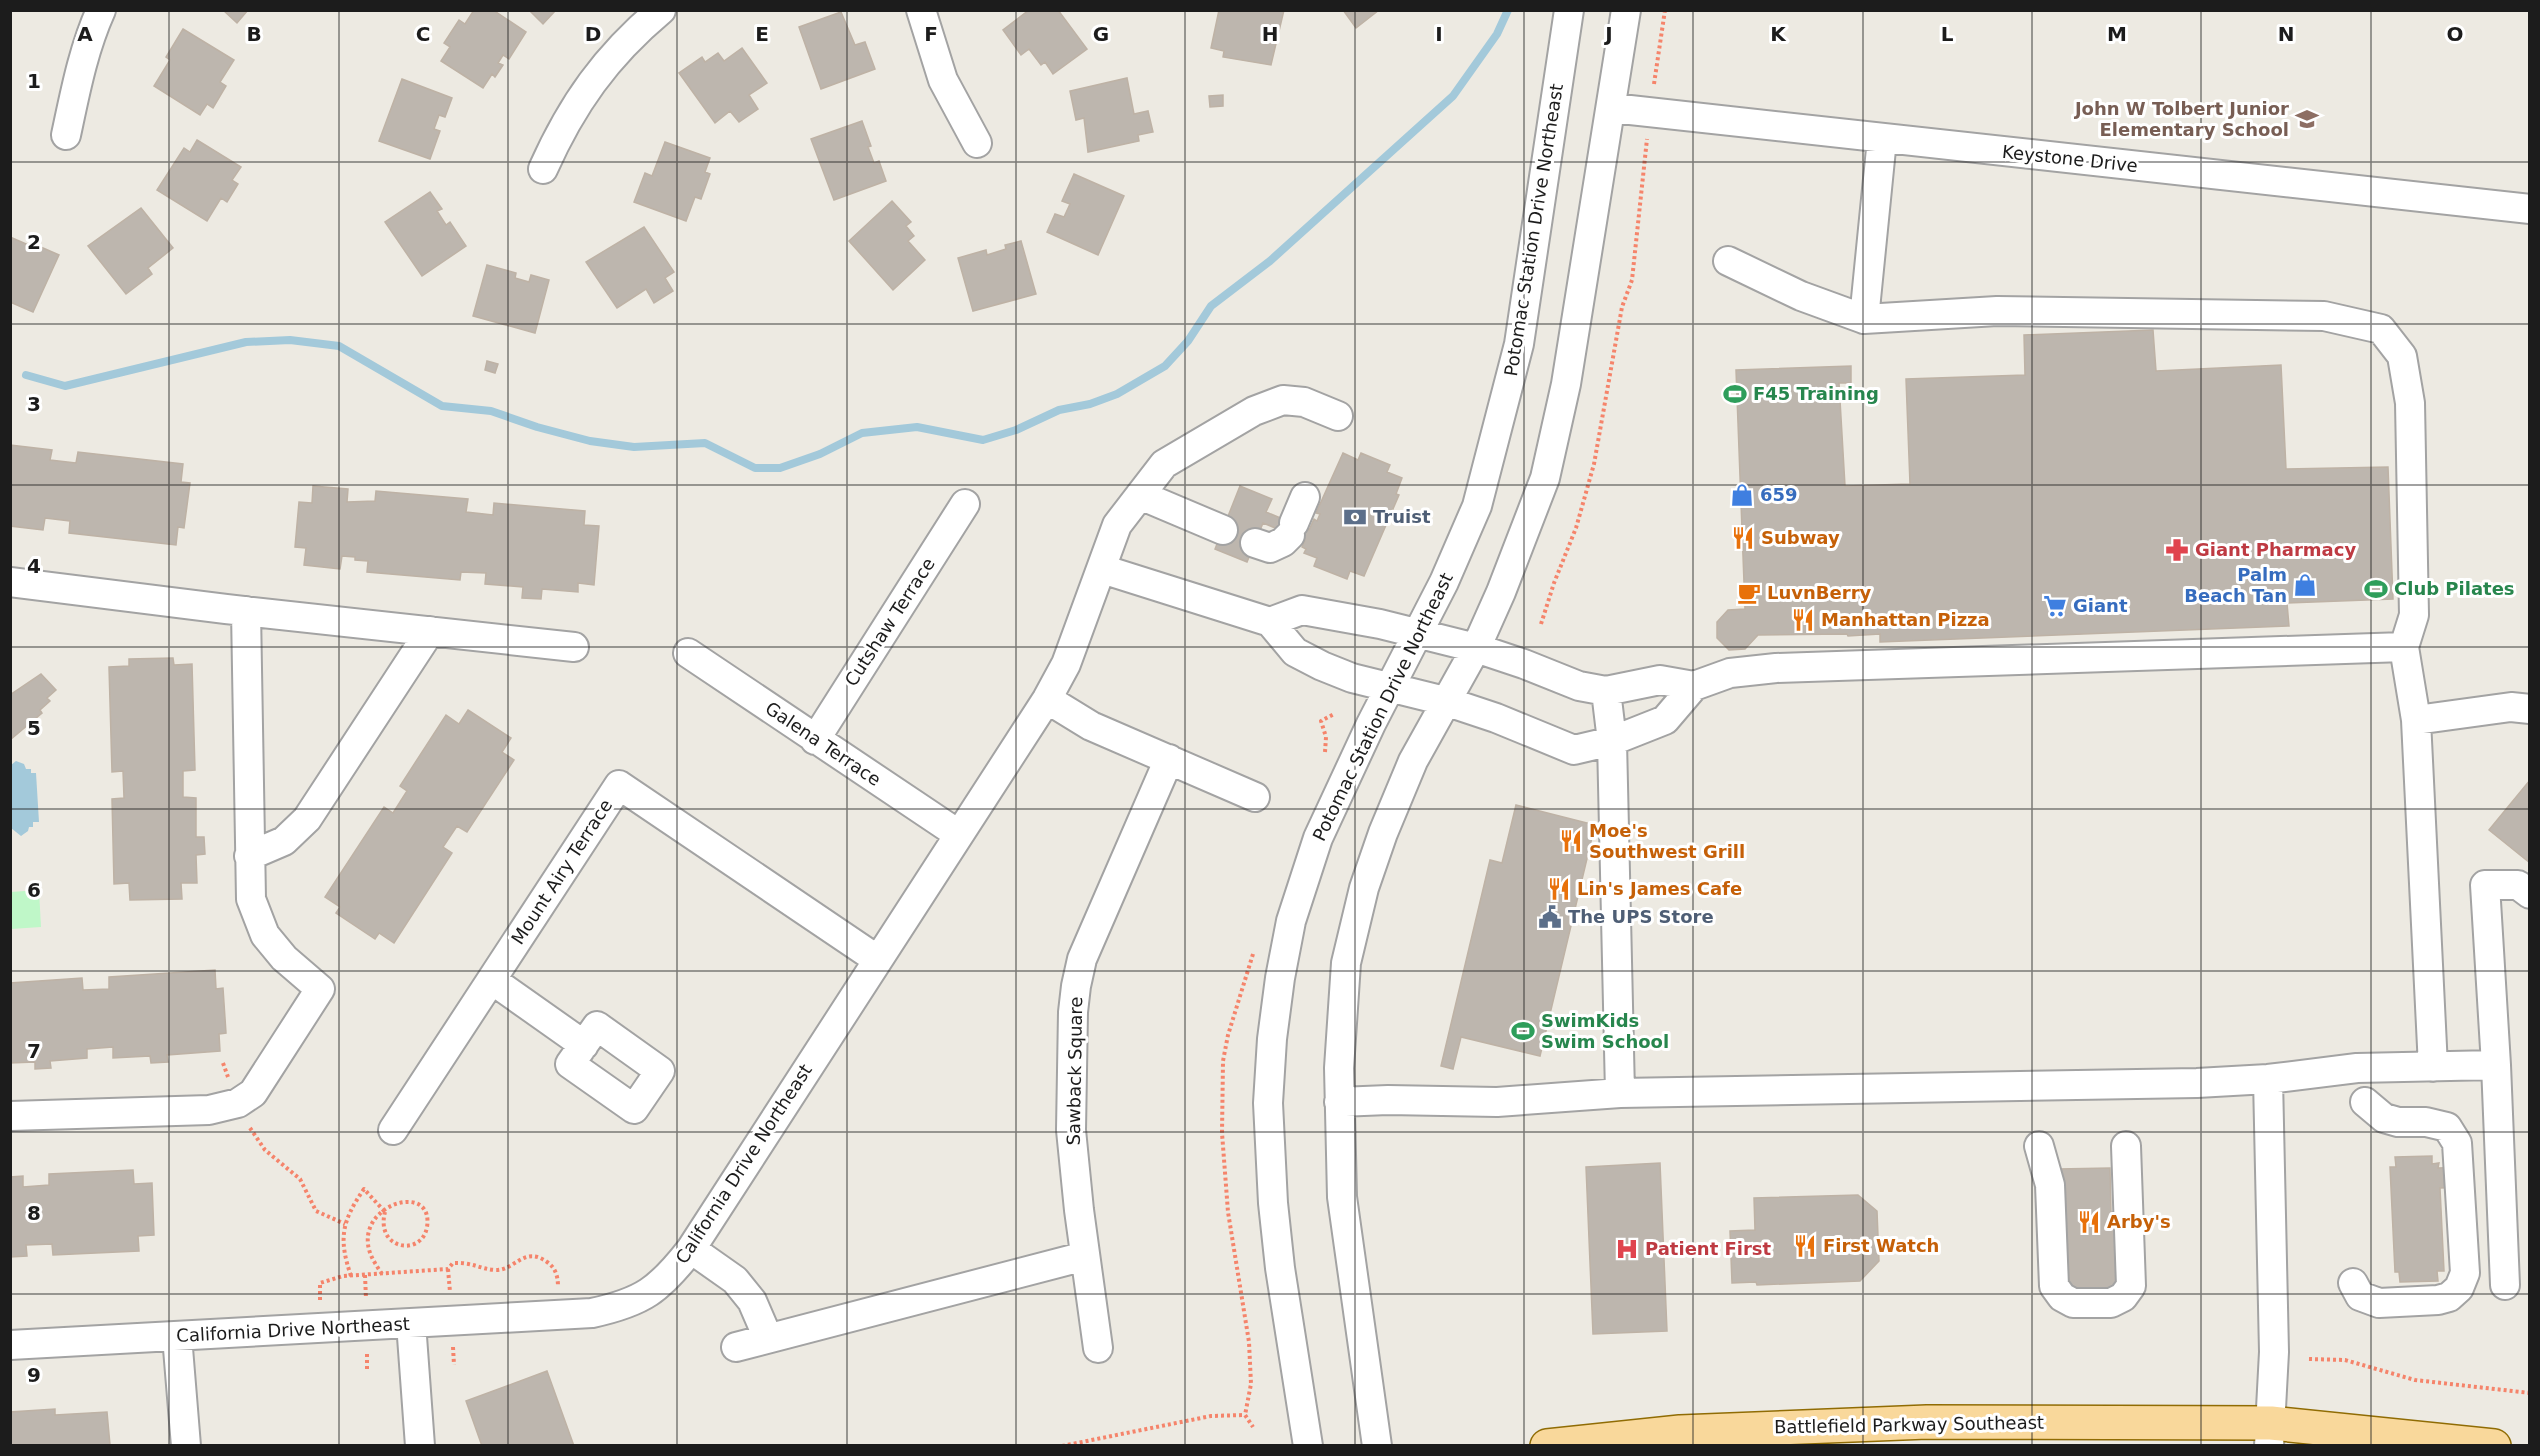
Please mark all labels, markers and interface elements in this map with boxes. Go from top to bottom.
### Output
text: A [77,22,93,46]
text: B [246,22,262,46]
text: C [416,22,430,46]
text: D [585,22,601,46]
text: E [755,22,769,46]
text: F [924,22,938,46]
text: G [1093,22,1109,46]
text: H [1262,22,1278,46]
text: I [1435,22,1443,46]
text: J [1603,22,1613,46]
text: K [1770,22,1787,46]
text: L [1941,22,1954,46]
text: M [2107,22,2127,46]
text: N [2278,22,2294,46]
text: O [2446,22,2464,46]
text: 1 [27,69,41,93]
street label: Potomac Station Drive Northeast [1500,82,1567,378]
place label: John W Tolbert Junior Elementary School [2073,98,2289,140]
school or university icon: John W Tolbert Junior Elementary School [2294,106,2320,132]
street label: Keystone Drive [2001,141,2139,176]
text: 2 [27,230,41,254]
sports icon: F45 Training [1722,381,1748,407]
place label: F45 Training [1753,383,1879,404]
text: 3 [27,392,41,416]
shop icon: 659 [1729,482,1755,508]
place label: 659 [1760,484,1798,505]
bank icon: Truist [1342,504,1368,530]
place label: Truist [1373,506,1431,527]
restaurant icon: Subway [1730,525,1756,551]
place label: Subway [1761,527,1840,548]
pharmacy icon: Giant Pharmacy [2164,537,2190,563]
place label: Giant Pharmacy [2195,539,2356,560]
text: 4 [27,554,41,578]
street label: Cutshaw Terrace [840,554,939,690]
place label: Palm Beach Tan [2184,564,2287,606]
street label: Potomac Station Drive Northeast [1308,569,1457,844]
shop icon: Palm Beach Tan [2292,572,2318,598]
sports icon: Club Pilates [2363,576,2389,602]
place label: Club Pilates [2394,578,2515,599]
cafe icon: LuvnBerry [1736,580,1762,606]
place label: LuvnBerry [1767,582,1872,603]
supermarket icon: Giant [2042,593,2068,619]
place label: Giant [2073,595,2128,616]
restaurant icon: Manhattan Pizza [1790,607,1816,633]
place label: Manhattan Pizza [1821,609,1990,630]
street label: Galena Terrace [762,697,885,790]
text: 5 [27,716,41,740]
street label: Mount Airy Terrace [507,795,616,948]
place label: Moe's Southwest Grill [1589,820,1745,862]
restaurant icon: Moe's Southwest Grill [1558,828,1584,854]
restaurant icon: Lin's James Cafe [1546,876,1572,902]
text: 6 [27,878,41,902]
place label: Lin's James Cafe [1577,878,1742,899]
public building icon: The UPS Store [1537,904,1563,930]
place label: The UPS Store [1568,906,1714,927]
street label: Sawback Square [1063,996,1086,1146]
place label: SwimKids Swim School [1541,1010,1669,1052]
sports icon: SwimKids Swim School [1510,1018,1536,1044]
text: 7 [27,1039,41,1063]
street label: California Drive Northeast [671,1060,816,1267]
text: 8 [27,1201,41,1225]
restaurant icon: Arby's [2076,1209,2102,1235]
place label: Arby's [2107,1211,2171,1232]
restaurant icon: First Watch [1792,1233,1818,1259]
place label: First Watch [1823,1235,1939,1256]
hospital icon: Patient First [1614,1236,1640,1262]
place label: Patient First [1645,1238,1772,1259]
street label: California Drive Northeast [176,1313,410,1346]
text: 9 [27,1363,41,1387]
street label: Battlefield Parkway Southeast [1774,1412,2044,1437]

